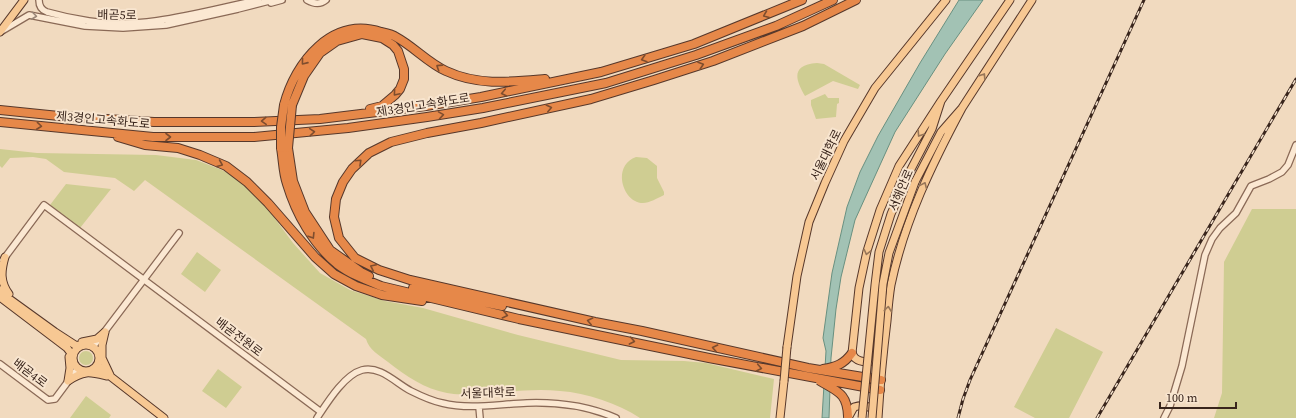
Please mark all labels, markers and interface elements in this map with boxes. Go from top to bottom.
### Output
street label: 배곧5로 [97,7,137,23]
one-way arrow [763,10,770,18]
one-way arrow [31,11,37,20]
one-way arrow [641,54,648,63]
one-way arrow [302,58,309,65]
one-way arrow [697,61,704,70]
one-way arrow [437,65,444,72]
one-way arrow [979,73,986,80]
one-way arrow [394,88,401,95]
one-way arrow [501,88,507,96]
street label: 제3경인고속화도로 [375,90,471,120]
one-way arrow [546,104,552,112]
street label: 제3경인고속화도로 [55,108,151,132]
one-way arrow [438,111,444,120]
one-way arrow [261,117,267,126]
one-way arrow [36,121,42,130]
one-way arrow [309,127,315,136]
street label: 서울대학로 [807,127,845,183]
one-way arrow [917,130,925,137]
one-way arrow [165,133,171,141]
one-way arrow [216,159,223,167]
one-way arrow [354,159,362,167]
street label: 서해안로 [885,167,917,213]
one-way arrow [919,182,927,189]
one-way arrow [308,232,315,239]
one-way arrow [863,248,872,255]
one-way arrow [370,264,378,272]
one-way arrow [884,306,893,313]
one-way arrow [502,311,508,319]
street label: 배곧전원로 [212,314,266,360]
one-way arrow [587,318,593,326]
one-way arrow [629,337,635,345]
one-way arrow [712,345,718,353]
street label: 배곧4로 [10,355,50,391]
one-way arrow [756,363,763,372]
street label: 서울대학로 [460,384,516,402]
scale bar [1160,384,1236,410]
text: 100 m [1166,390,1198,406]

